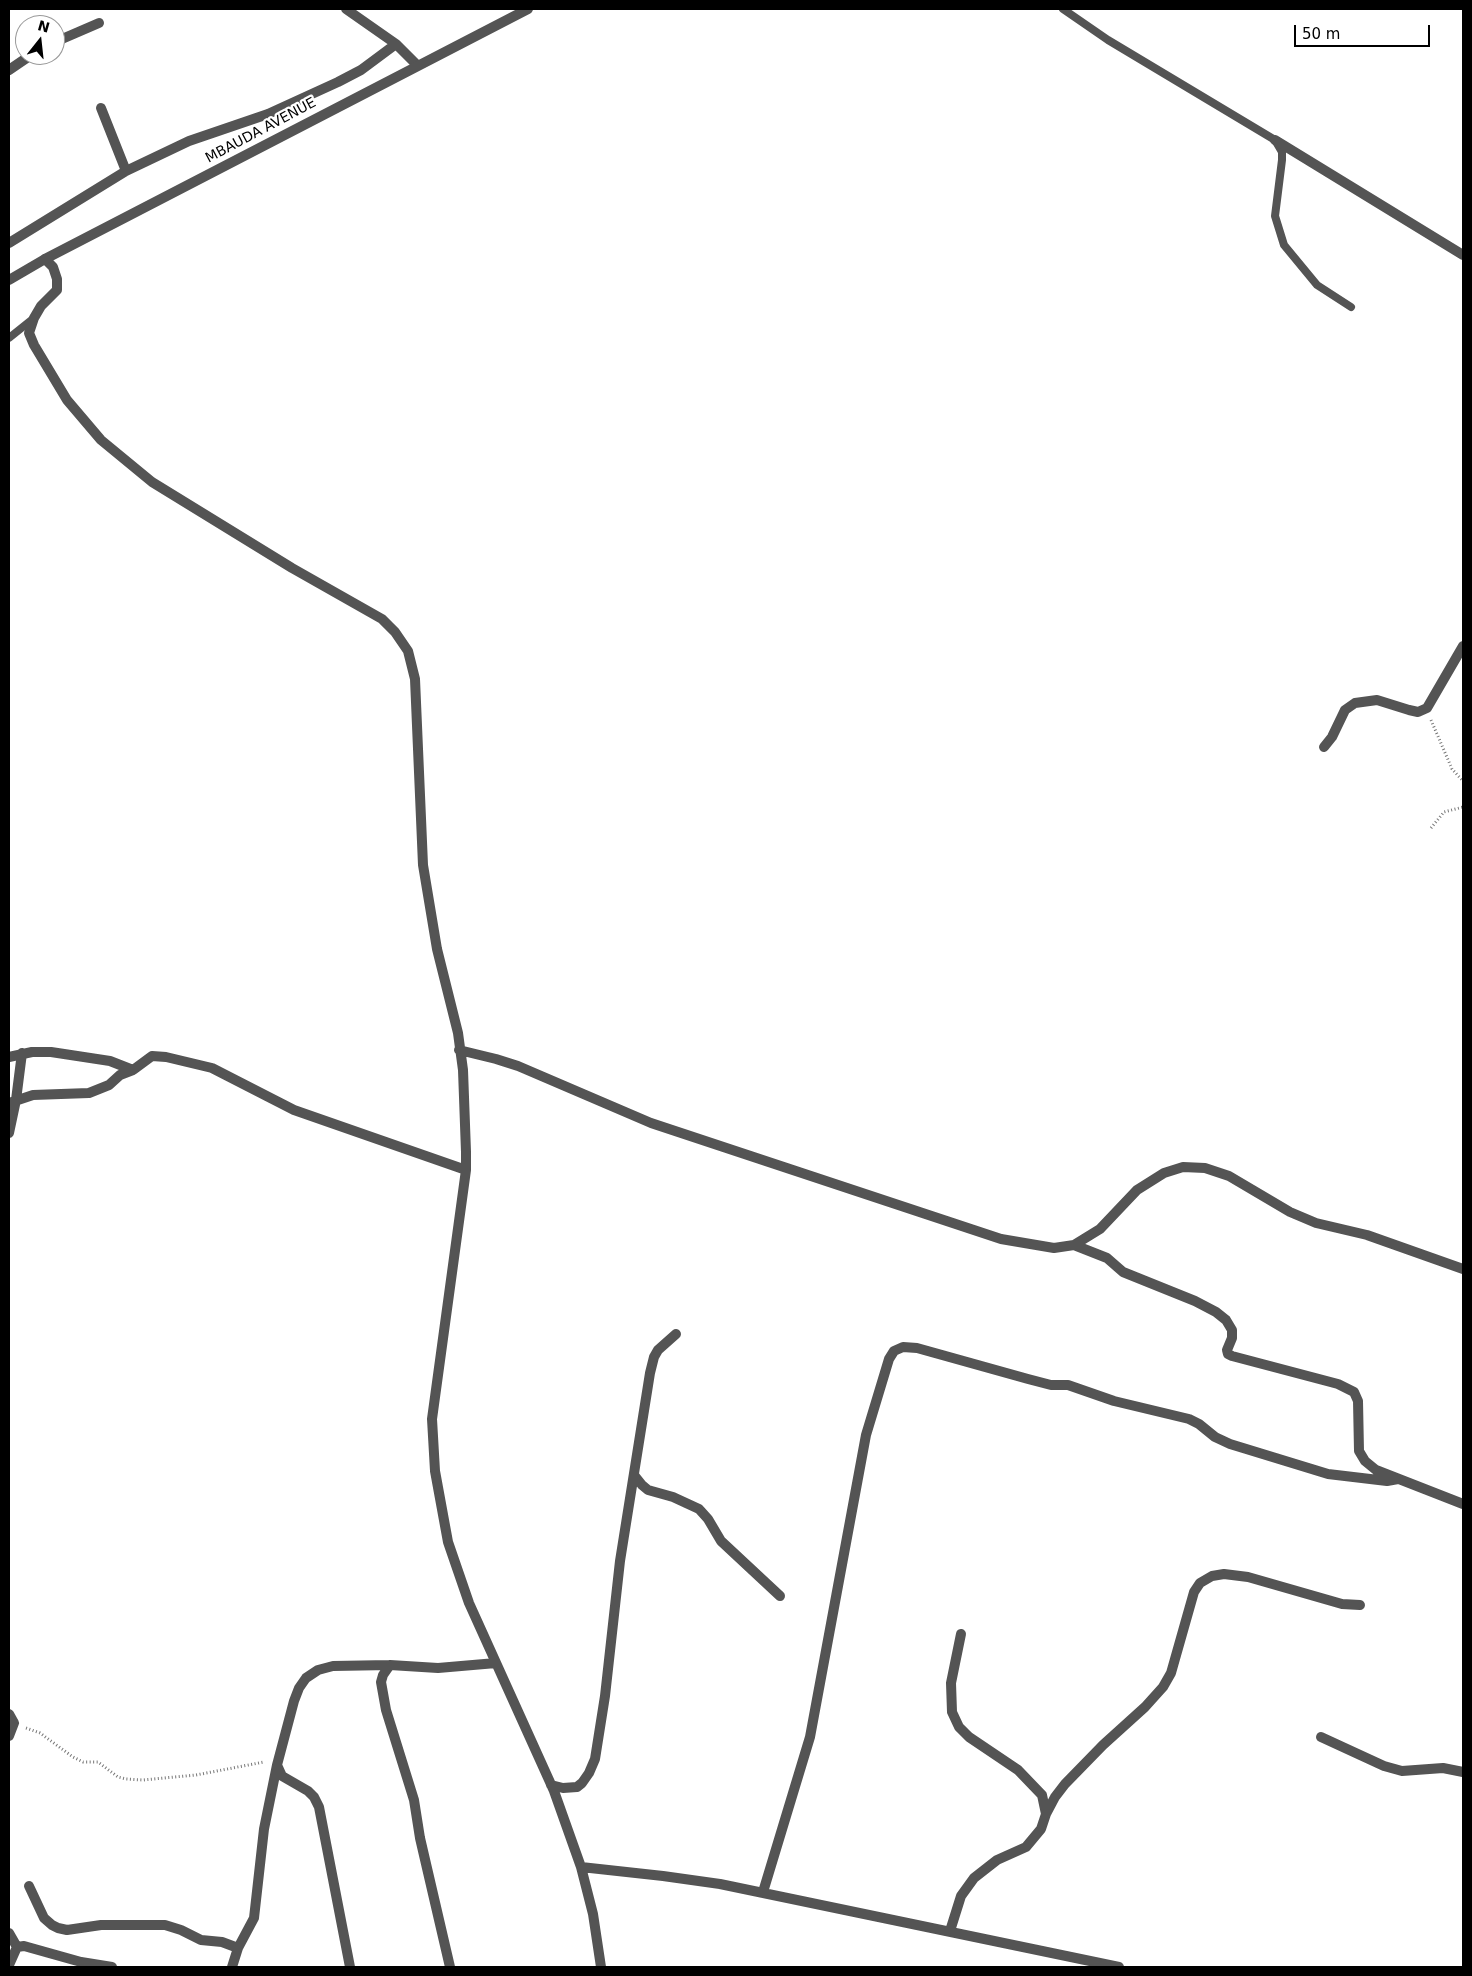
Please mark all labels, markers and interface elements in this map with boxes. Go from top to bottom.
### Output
north arrow [15,15,65,65]
scale bar [1297,15,1433,47]
text: N [36,17,52,36]
text: 50 m [1302,25,1340,43]
street label: MBAUDA AVENUE [203,95,319,167]

